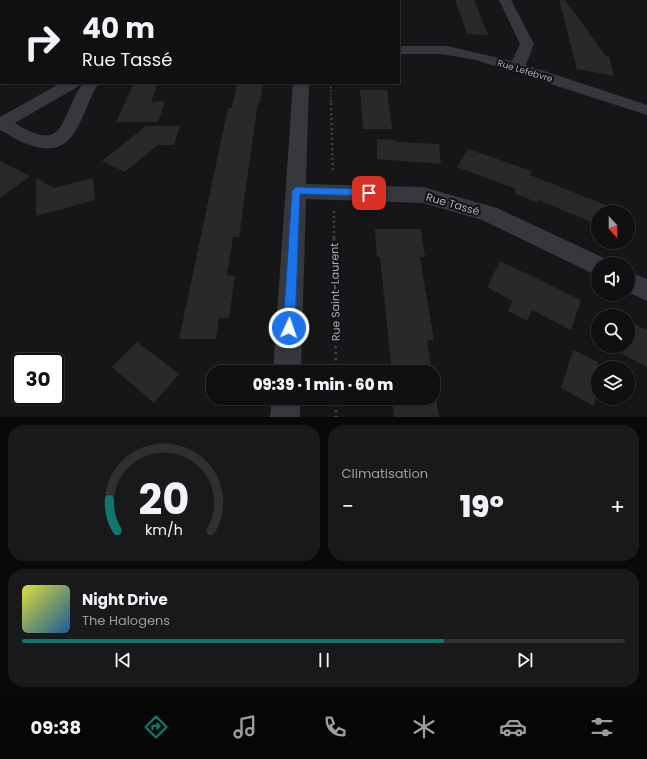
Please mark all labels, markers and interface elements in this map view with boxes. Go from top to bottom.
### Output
text: 40 m [82,9,155,48]
icon: right [16,16,68,68]
text: Rue Tassé [82,47,172,72]
street label: Rue Lefebvre [496,57,555,85]
pin [352,176,386,210]
icon: arrive [358,182,380,204]
street label: Rue Tassé [424,189,482,219]
north arrow [591,205,635,249]
map controls [591,205,635,405]
street label: Rue Saint-Laurent [326,243,344,341]
button: sound [591,257,635,301]
position arrow [268,307,310,349]
button: search [591,309,635,353]
speed limit sign: 30 [12,353,64,405]
button: layers [591,361,635,405]
text: 09:39 · 1 min · 60 m [253,374,393,395]
text: Climatisation [342,464,428,483]
text: 20 [138,470,189,529]
text: 19° [460,485,504,528]
text: − [342,491,354,522]
text: + [610,491,625,522]
text: km/h [145,520,183,540]
text: Night Drive [82,589,168,610]
text: The Halogens [82,611,170,630]
icon: previous [112,649,134,671]
icon: pause [313,649,335,671]
icon: next [514,649,536,671]
icon: directions [142,713,170,741]
icon: music [231,713,259,741]
icon: phone [321,713,349,741]
icon: climate [410,713,438,741]
icon: car [499,713,527,741]
icon: filters [588,713,616,741]
text: 09:38 [31,715,81,740]

